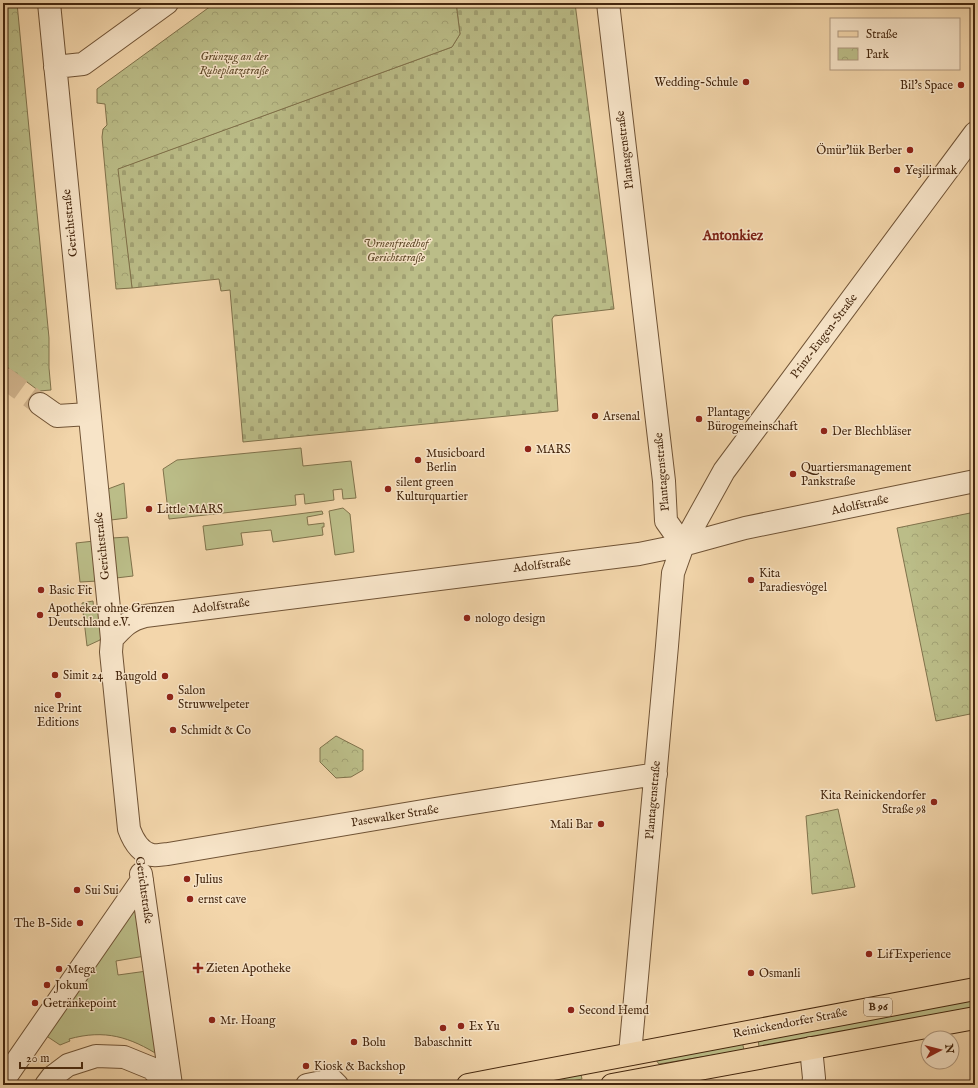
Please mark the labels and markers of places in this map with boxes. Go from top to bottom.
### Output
place label: Wedding-Schule [655,75,738,90]
marker: Wedding-Schule [741,77,751,87]
place label: Bil's Space [900,78,953,94]
marker: Bil's Space [956,80,966,90]
place label: Ömür'lük Berber [816,142,903,158]
marker: Ömür'lük Berber [905,145,915,155]
place label: Yeşilirmak [905,163,958,178]
marker: Yeşilirmak [892,165,902,175]
place label: Plantage Bürogemeinschaft [707,405,798,434]
place label: Arsenal [602,409,641,424]
marker: Arsenal [590,411,600,421]
marker: Plantage Bürogemeinschaft [694,414,704,424]
place label: Der Blechbläser [832,424,912,439]
marker: Der Blechbläser [819,426,829,436]
place label: MARS [536,442,571,457]
marker: MARS [523,444,533,454]
place label: Musicboard Berlin [426,446,485,475]
marker: Musicboard Berlin [413,455,423,465]
place label: Quartiersmanagement Pankstraße [801,460,911,489]
marker: Quartiersmanagement Pankstraße [788,469,798,479]
place label: silent green Kulturquartier [396,475,468,505]
marker: silent green Kulturquartier [383,484,393,494]
place label: Little MARS [157,502,223,517]
marker: Little MARS [144,504,154,514]
place label: Kita Paradiesvögel [759,566,828,595]
marker: Kita Paradiesvögel [746,575,756,585]
place label: Basic Fit [49,583,92,598]
marker: Basic Fit [36,585,46,595]
place label: Apotheker ohne Grenzen Deutschland e.V. [47,601,175,630]
marker: Apotheker ohne Grenzen Deutschland e.V. [35,610,45,620]
place label: nologo design [475,611,546,626]
marker: nologo design [462,613,472,623]
place label: Simit 24 [63,668,103,683]
place label: Baugold [115,669,158,684]
marker: Simit 24 [50,670,60,680]
marker: Baugold [160,671,170,681]
place label: Salon Struwwelpeter [178,683,250,713]
marker: nice Print Editions [53,690,63,700]
marker: Salon Struwwelpeter [165,692,175,702]
place label: nice Print Editions [34,701,82,730]
place label: Schmidt & Co [181,723,251,738]
marker: Schmidt & Co [168,725,178,735]
place label: Kita Reinickendorfer Straße 98 [820,788,927,817]
marker: Kita Reinickendorfer Straße 98 [929,797,939,807]
place label: Mali Bar [550,817,594,832]
marker: Mali Bar [596,819,606,829]
place label: Julius [193,872,223,888]
marker: Julius [182,874,192,884]
place label: Sui Sui [85,883,119,898]
marker: Sui Sui [72,885,82,895]
place label: ernst cave [198,892,247,907]
marker: ernst cave [185,894,195,904]
place label: The B-Side [14,916,72,931]
marker: The B-Side [75,918,85,928]
place label: LifExperience [877,947,952,963]
marker: LifExperience [864,949,874,959]
place label: Zieten Apotheke [206,961,291,977]
place label: Mega [67,962,96,977]
marker: Zieten Apotheke [193,963,203,973]
marker: Mega [54,964,64,974]
place label: Osmanli [759,966,801,981]
marker: Osmanli [746,968,756,978]
place label: Jokum [53,978,88,994]
marker: Jokum [42,980,52,990]
place label: Getränkepoint [43,996,117,1012]
marker: Getränkepoint [30,998,40,1008]
place label: Second Hemd [579,1003,650,1018]
marker: Second Hemd [566,1005,576,1015]
place label: Mr. Hoang [220,1013,276,1028]
marker: Mr. Hoang [207,1015,217,1025]
place label: Ex Yu [469,1019,500,1034]
marker: Ex Yu [456,1021,466,1031]
marker: Babaschnitt [438,1023,448,1033]
place label: Bolu [362,1035,386,1050]
place label: Babaschnitt [414,1035,472,1050]
marker: Bolu [349,1037,359,1047]
place label: Kiosk & Backshop [314,1059,406,1075]
marker: Kiosk & Backshop [301,1061,311,1071]

